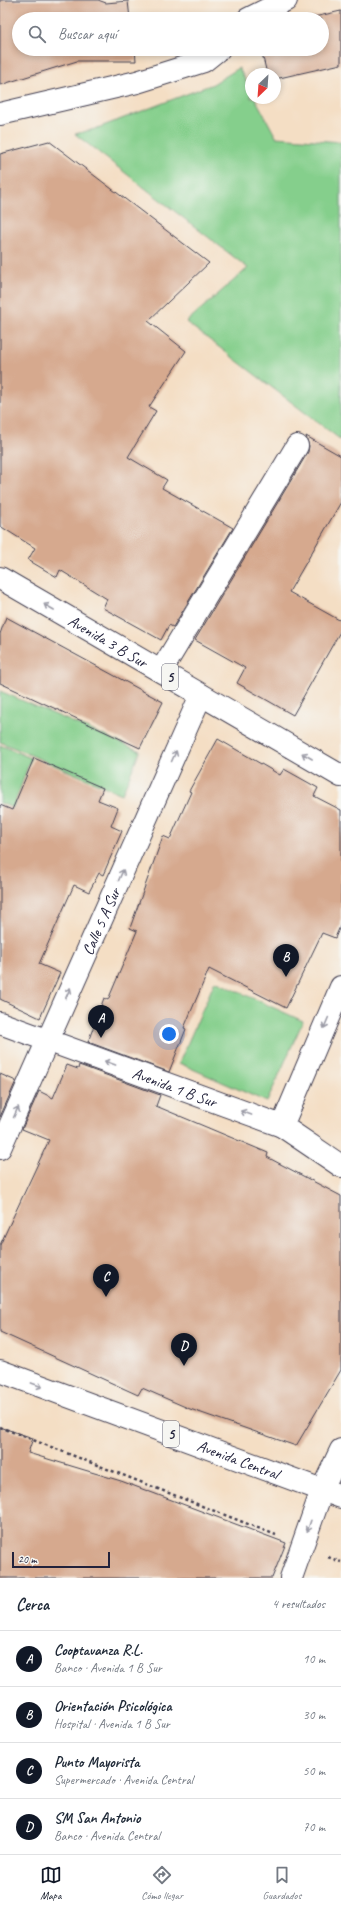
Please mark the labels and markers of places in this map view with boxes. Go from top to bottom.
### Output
pin: B [273,944,299,977]
pin: A [88,1005,114,1038]
pin: C [93,1264,119,1297]
pin: D [171,1333,197,1366]

